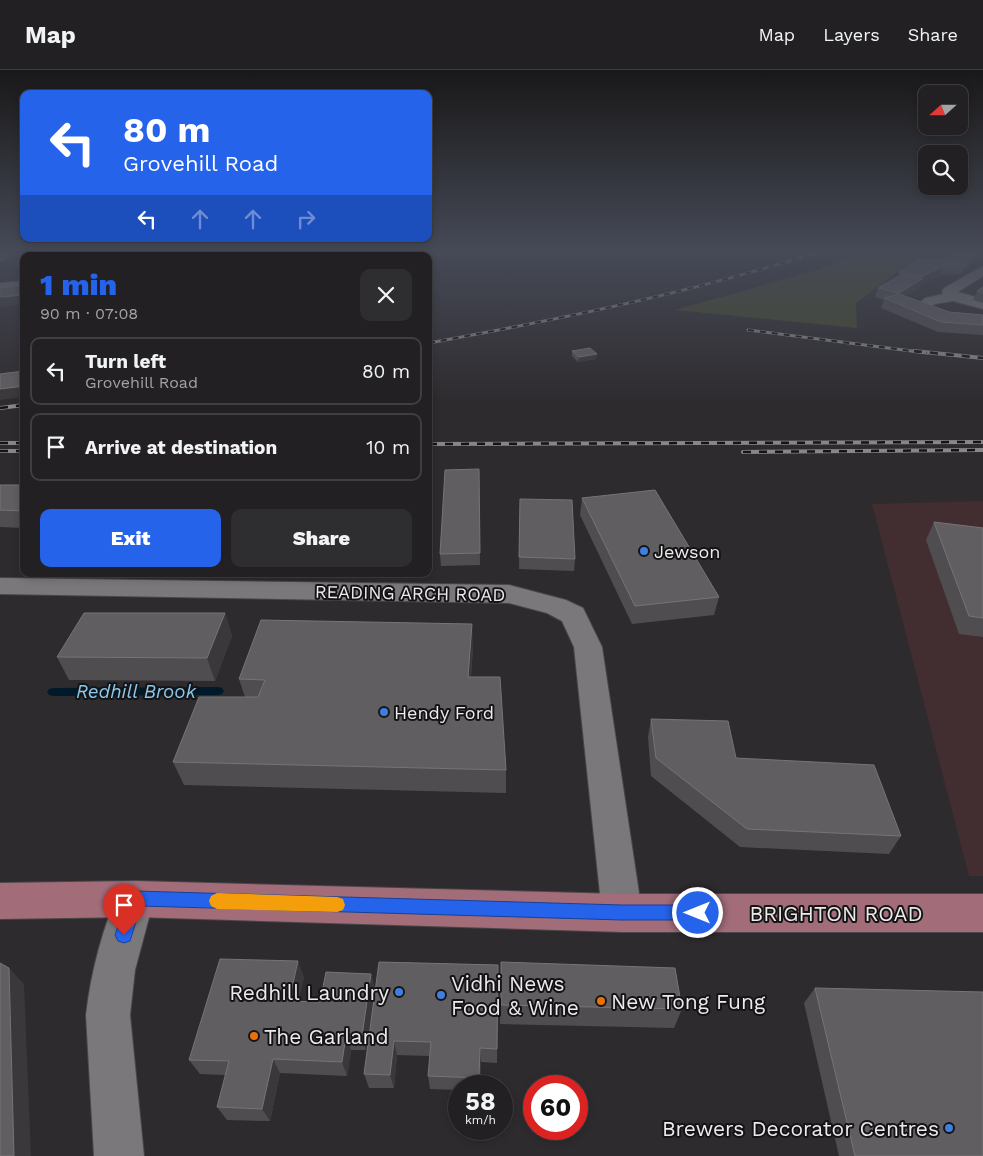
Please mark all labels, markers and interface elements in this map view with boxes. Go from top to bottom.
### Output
text: Map [25,21,76,49]
text: Map [758,24,795,45]
text: Layers [823,24,880,45]
text: Share [908,24,958,45]
north arrow [918,85,968,135]
map controls [918,85,968,195]
text: 80 m [123,109,210,151]
icon: left [40,110,105,175]
button: search [918,145,968,195]
text: Grovehill Road [123,151,278,176]
icon: left [133,205,161,233]
icon: ahead [186,205,214,233]
icon: ahead [239,205,267,233]
icon: right [292,205,320,233]
text: 1 min [40,267,117,302]
button: close [360,269,412,321]
text: 90 m · 07:08 [40,304,138,323]
text: Turn left [85,350,166,373]
icon: left [42,357,70,385]
text: 80 m [362,360,410,383]
text: Grovehill Road [85,373,198,392]
icon: arrive [42,433,70,461]
text: Arrive at destination [85,436,277,459]
text: 10 m [366,436,410,459]
button: Exit [40,509,221,567]
button: Share [231,509,412,567]
place label: Jewson [654,541,721,562]
marker: Jewson [638,545,650,557]
street label: READING ARCH ROAD [315,581,505,605]
water label: Redhill Brook [76,680,197,703]
place label: Hendy Ford [394,702,494,723]
marker: Hendy Ford [378,706,390,718]
pin [103,884,145,935]
position arrow [671,886,723,938]
icon: arrive [110,891,138,919]
street label: BRIGHTON ROAD [749,901,923,926]
place label: Vidhi News Food & Wine [451,971,579,1020]
place label: Redhill Laundry [229,980,389,1005]
marker: Redhill Laundry [393,986,405,998]
marker: Vidhi News Food & Wine [435,989,447,1001]
place label: New Tong Fung [611,989,766,1014]
marker: New Tong Fung [595,995,607,1007]
place label: The Garland [264,1024,389,1049]
marker: The Garland [248,1030,260,1042]
speed limit sign: 60 [523,1075,588,1140]
text: 58 [465,1087,496,1116]
text: km/h [465,1113,496,1127]
place label: Brewers Decorator Centres [662,1116,939,1141]
marker: Brewers Decorator Centres [943,1122,955,1134]

